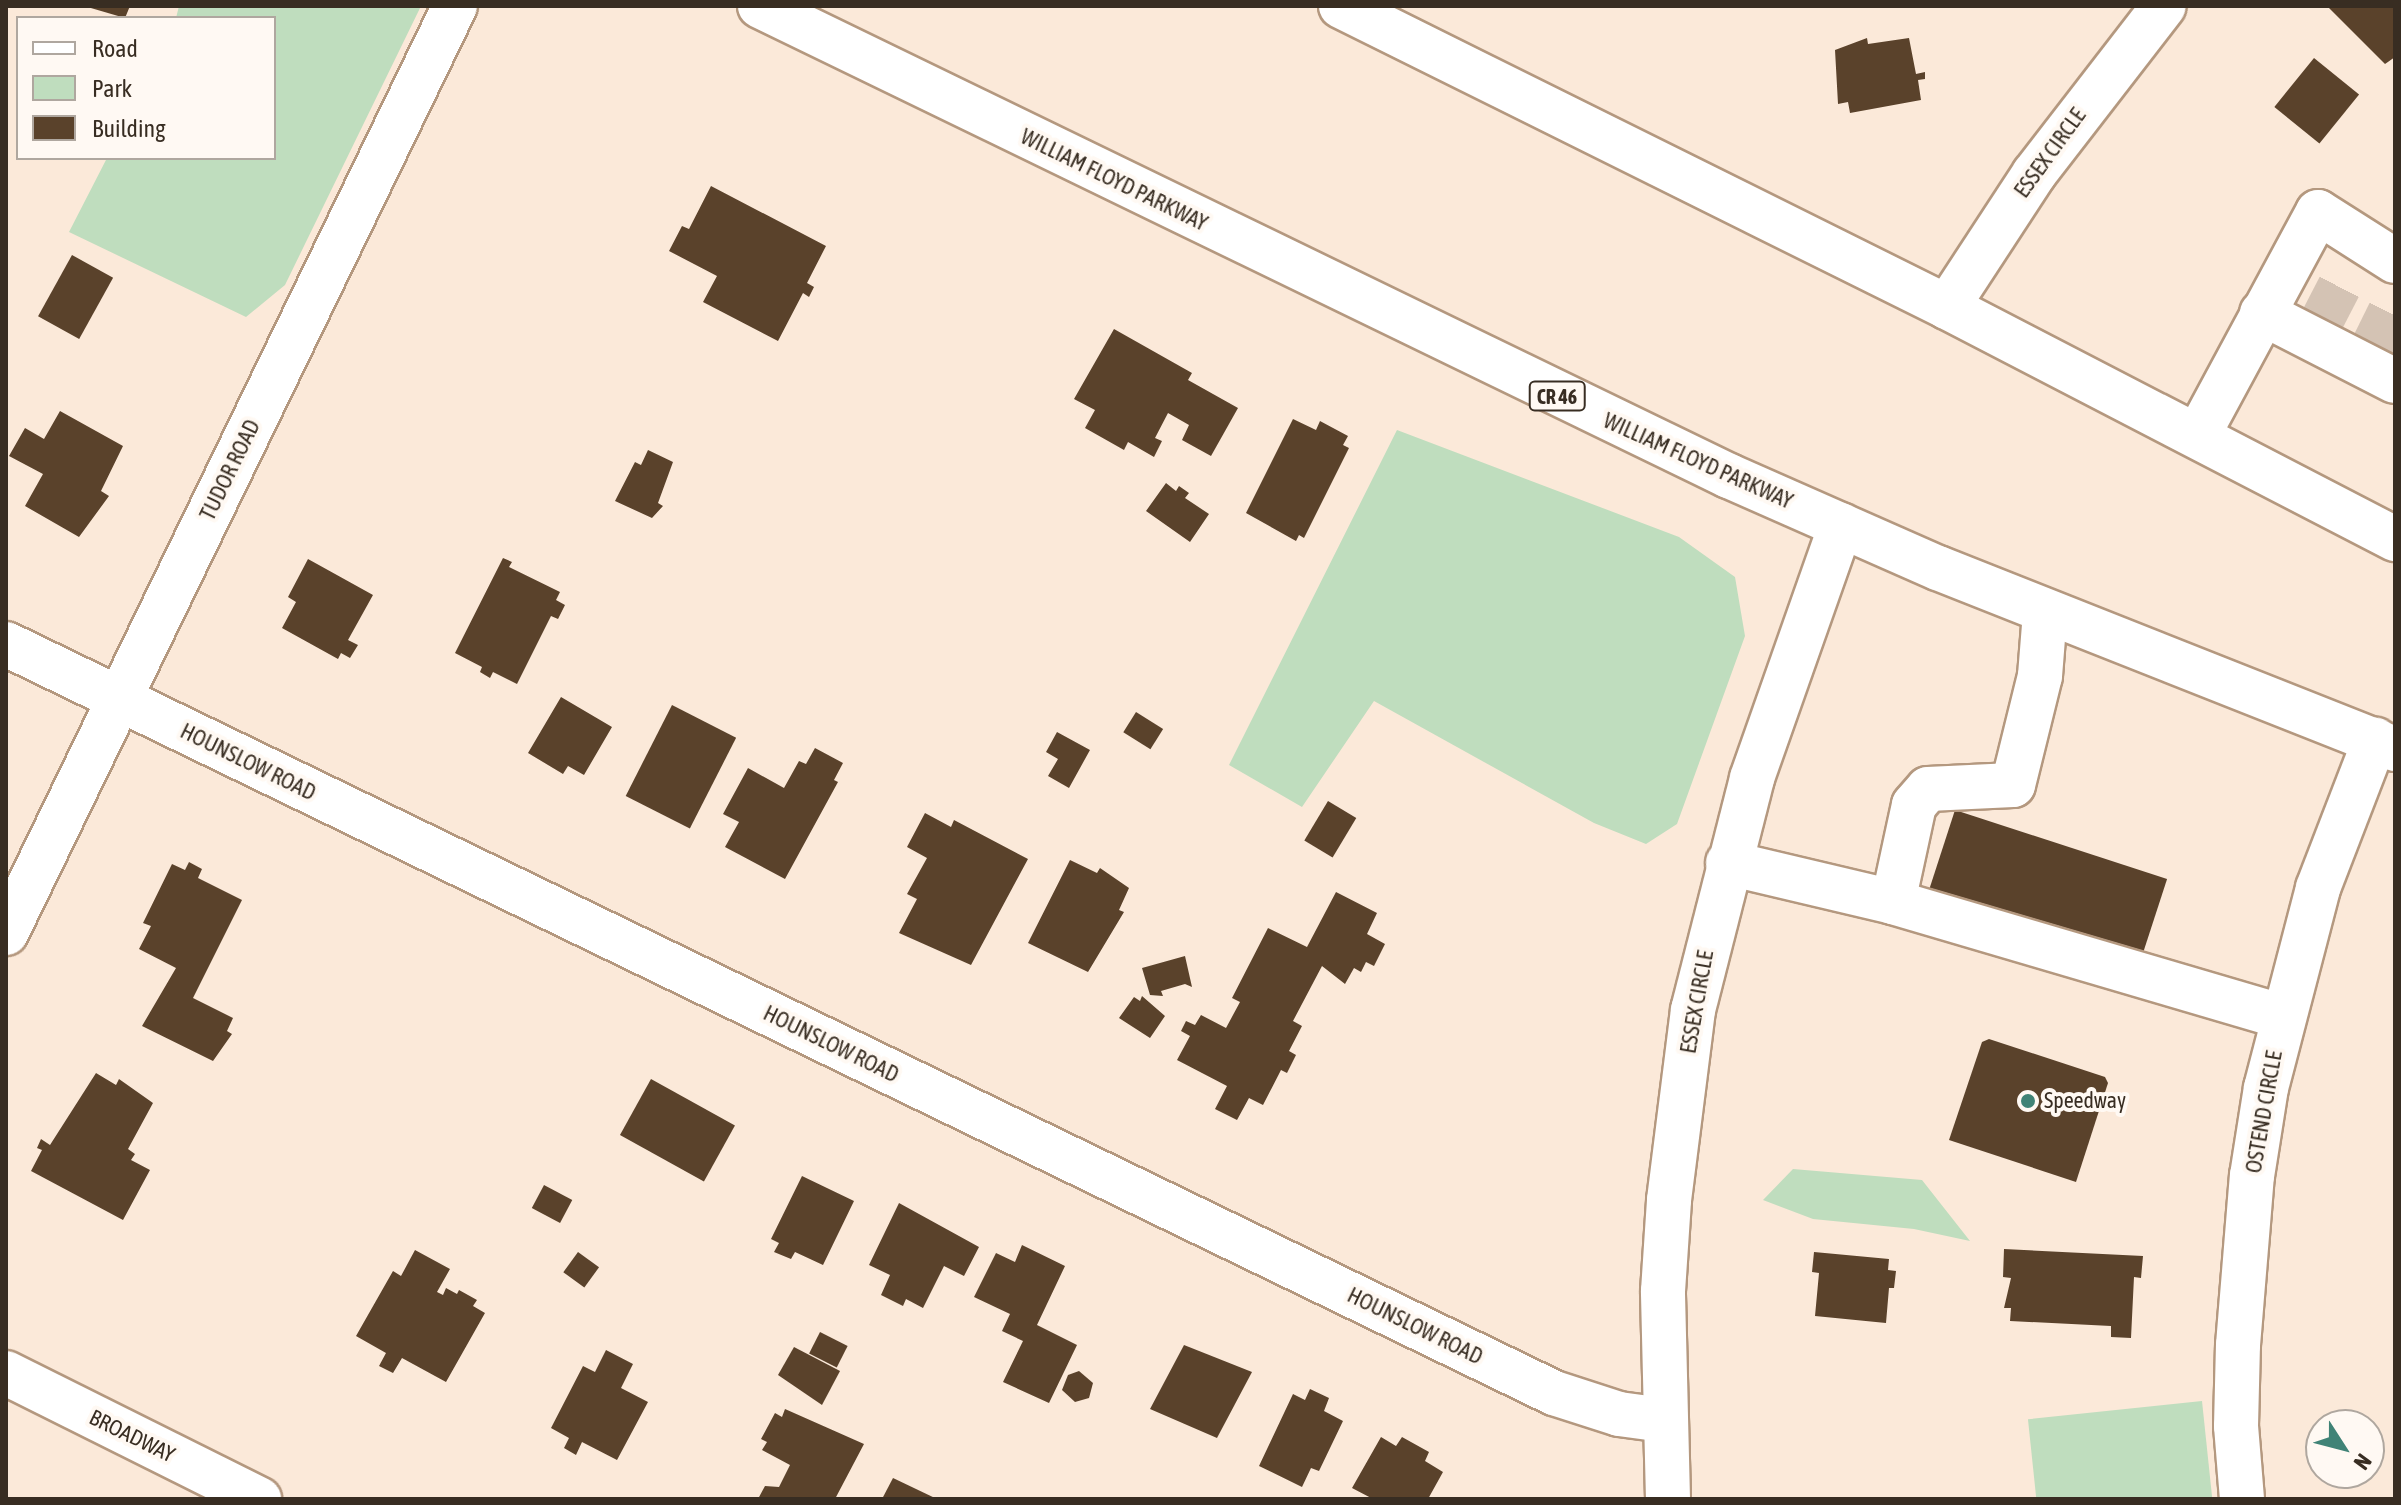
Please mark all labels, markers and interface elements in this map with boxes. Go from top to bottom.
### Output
legend [16,16,276,160]
text: Road [92,35,138,62]
text: Park [92,75,132,102]
street label: ESSEX CIRCLE [2009,103,2091,203]
text: Building [92,115,165,142]
street label: WILLIAM FLOYD PARKWAY [1016,123,1212,237]
road number: CR 46 [1527,380,1587,412]
street label: WILLIAM FLOYD PARKWAY [1599,407,1797,515]
street label: TUDOR ROAD [194,415,266,525]
street label: HOUNSLOW ROAD [176,718,320,806]
street label: ESSEX CIRCLE [1675,948,1719,1056]
street label: HOUNSLOW ROAD [759,1000,903,1088]
street label: OSTEND CIRCLE [2240,1049,2288,1175]
place label: Speedway [2044,1088,2126,1114]
marker: Speedway [2019,1092,2037,1110]
street label: HOUNSLOW ROAD [1343,1282,1487,1370]
street label: BROADWAY [85,1404,179,1468]
north arrow [2305,1409,2385,1489]
text: N [2348,1449,2377,1475]

